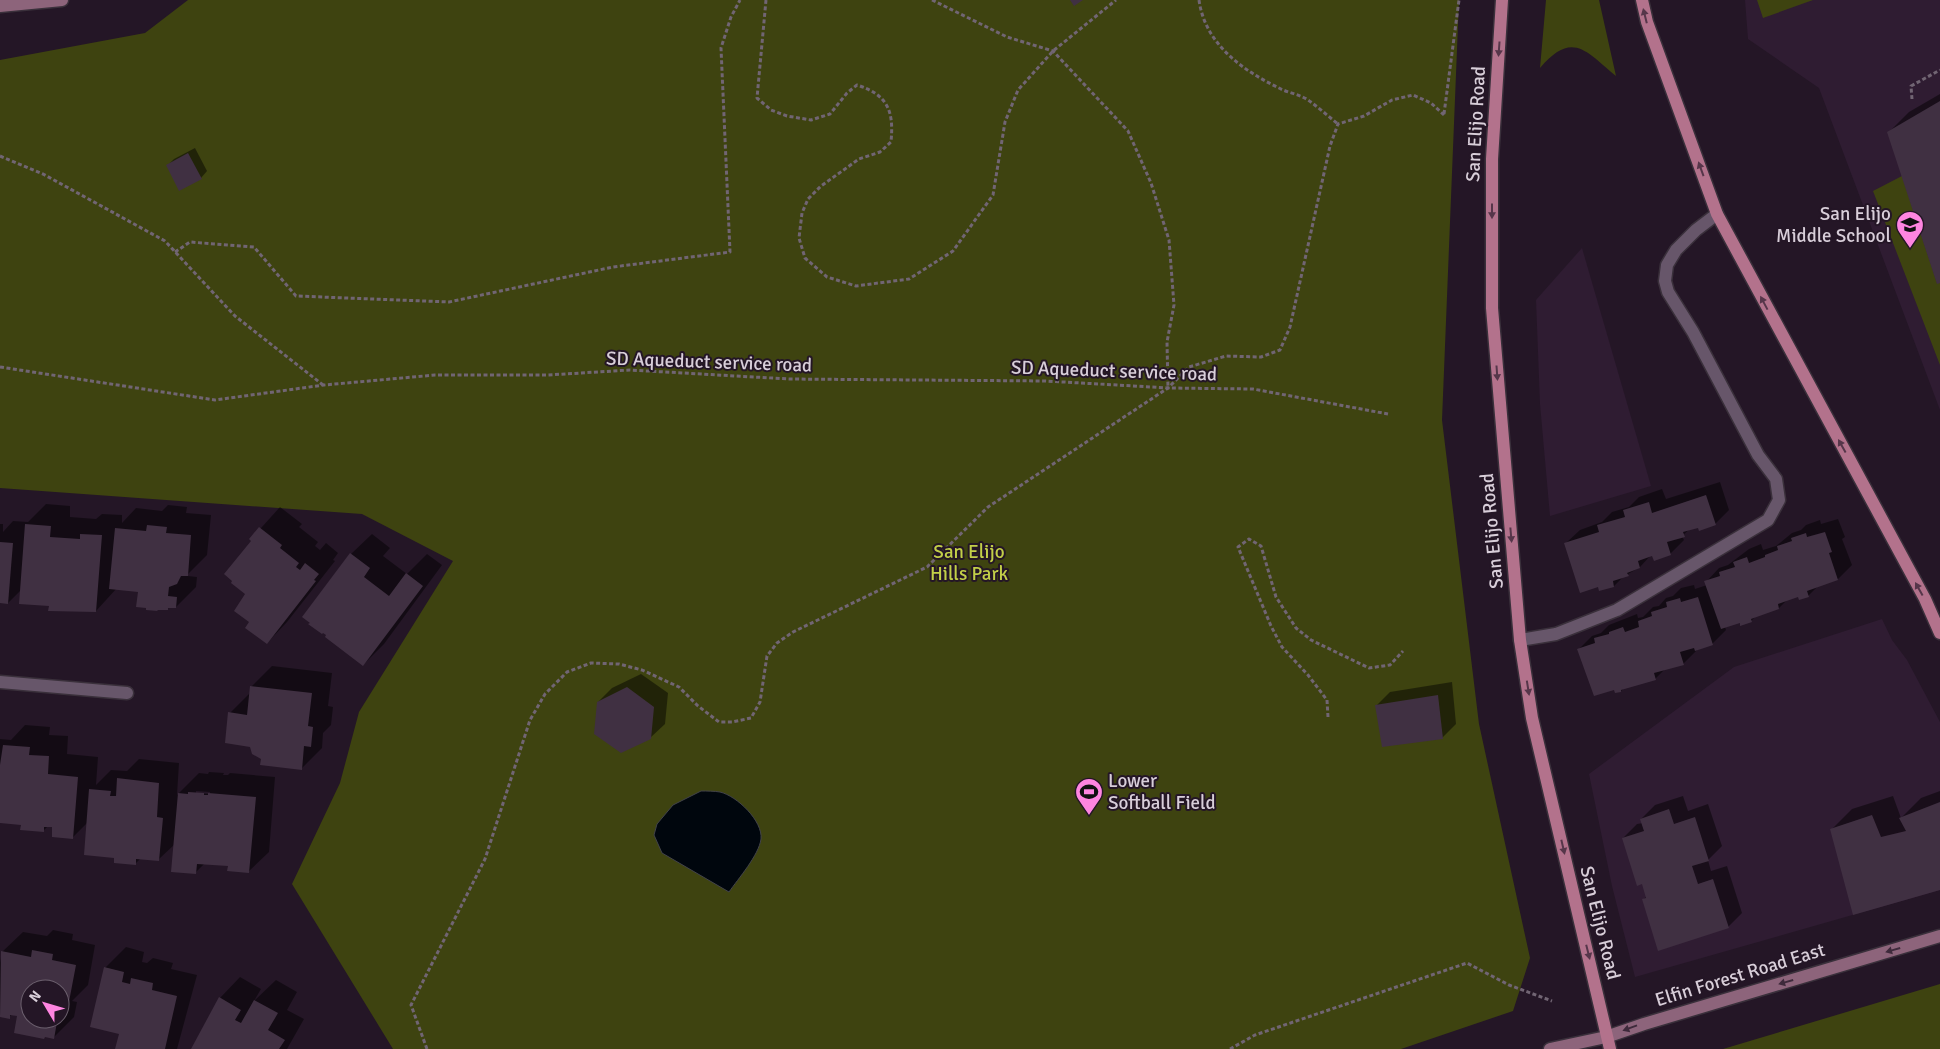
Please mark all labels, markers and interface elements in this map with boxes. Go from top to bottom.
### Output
one-way arrow [1641,8,1649,23]
one-way arrow [1494,41,1502,57]
street label: San Elijo Road [1461,65,1491,183]
one-way arrow [1697,161,1704,176]
place label: San Elijo Middle School [1776,202,1891,248]
one-way arrow [1488,203,1496,219]
school or university icon: San Elijo Middle School [1895,210,1925,249]
one-way arrow [1760,296,1768,310]
street label: SD Aqueduct service road [606,346,812,378]
street label: SD Aqueduct service road [1011,355,1217,387]
one-way arrow [1494,366,1502,382]
one-way arrow [1837,439,1846,452]
street label: San Elijo Road [1475,472,1509,590]
one-way arrow [1507,527,1515,543]
park label: San Elijo Hills Park [930,540,1008,586]
one-way arrow [1915,581,1923,596]
one-way arrow [1524,681,1532,697]
place label: Lower Softball Field [1108,769,1216,815]
sports icon: Lower Softball Field [1074,777,1104,816]
one-way arrow [1559,839,1567,854]
street label: San Elijo Road [1574,864,1626,982]
street label: Elfin Forest Road East [1652,938,1828,1012]
one-way arrow [1584,945,1592,960]
one-way arrow [1886,946,1901,954]
one-way arrow [1778,978,1793,986]
north arrow [20,979,70,1029]
text: N [25,987,45,1005]
one-way arrow [1622,1024,1637,1032]

